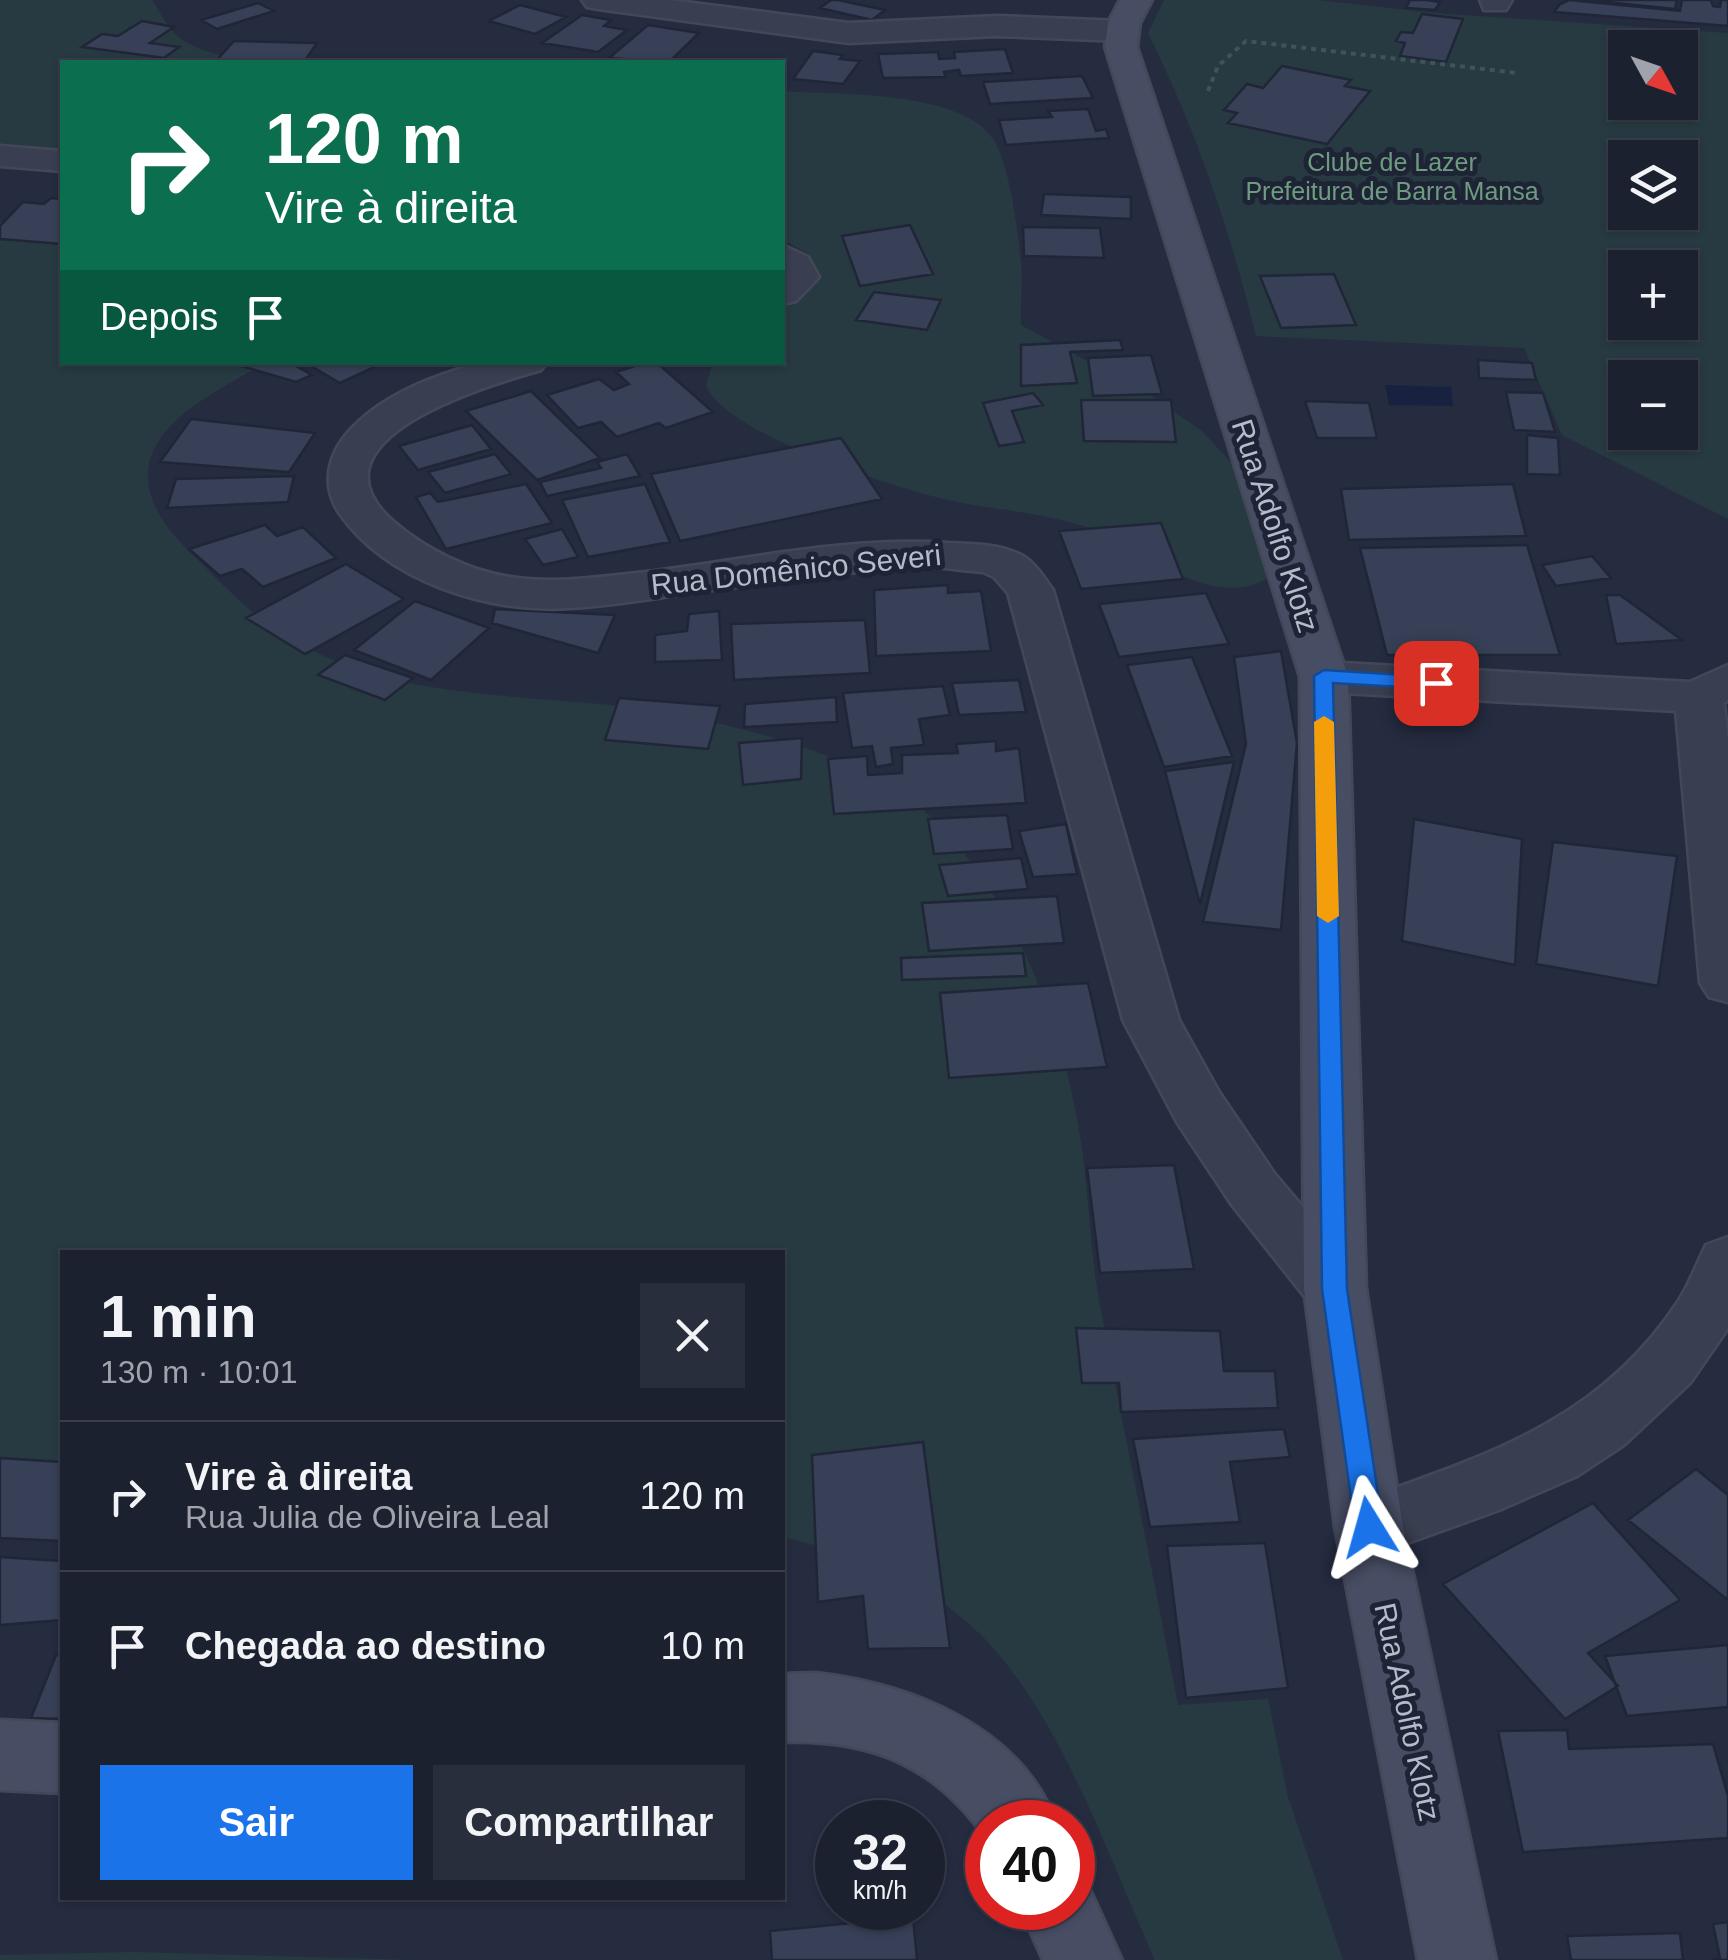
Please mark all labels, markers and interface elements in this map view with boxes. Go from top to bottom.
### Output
north arrow [1608,30,1698,120]
map controls [1608,30,1698,450]
icon: right [100,100,230,230]
text: 120 m [265,100,463,178]
button: layers [1608,140,1698,230]
park label: Clube de Lazer Prefeitura de Barra Mansa [1245,148,1539,205]
text: Vire à direita [265,182,517,233]
button: + [1608,250,1698,340]
icon: arrive [238,290,293,345]
text: Depois [100,296,218,338]
button: − [1608,360,1698,450]
street label: Rua Adolfo Klotz [1226,415,1325,636]
street label: Rua Domênico Severi [649,538,943,601]
pin [1394,641,1479,726]
icon: arrive [1409,656,1464,711]
text: 1 min [100,1283,257,1350]
button: close [640,1283,745,1388]
text: 130 m · 10:01 [100,1354,297,1390]
text: Vire à direita [185,1456,412,1498]
icon: right [100,1469,155,1524]
text: 120 m [639,1475,745,1517]
position arrow [1317,1475,1421,1579]
text: Rua Julia de Oliveira Leal [185,1499,550,1535]
street label: Rua Adolfo Klotz [1368,1600,1447,1824]
icon: arrive [100,1619,155,1674]
text: Chegada ao destino [185,1625,546,1667]
text: 10 m [661,1625,745,1667]
button: Sair [100,1765,413,1880]
button: Compartilhar [433,1765,745,1880]
speed limit sign: 40 [965,1800,1095,1930]
text: 32 [852,1825,908,1881]
text: km/h [853,1876,907,1904]

